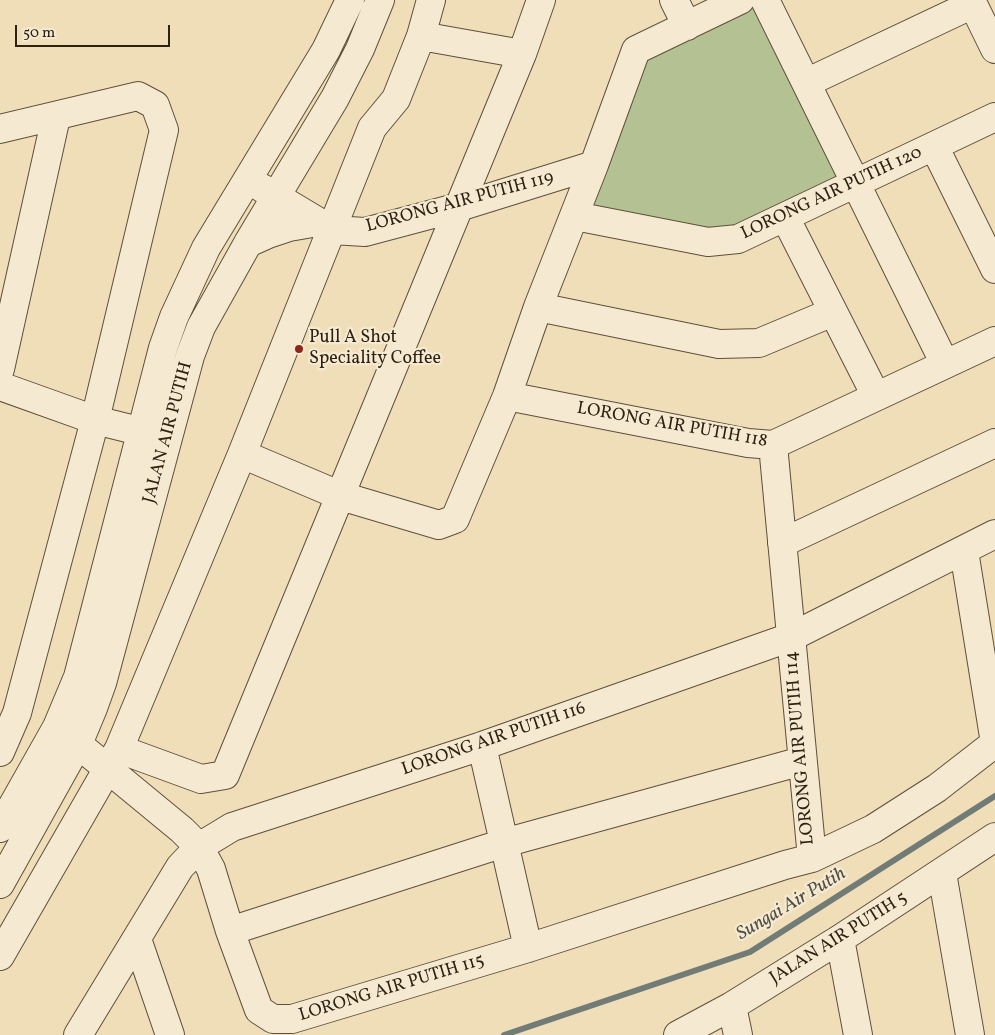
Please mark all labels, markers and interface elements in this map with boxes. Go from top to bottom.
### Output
scale bar [18,15,172,47]
text: 50 m [23,23,55,44]
street label: LORONG AIR PUTIH 120 [738,143,926,245]
street label: LORONG AIR PUTIH 119 [364,168,556,238]
place label: Pull A Shot Speciality Coffee [309,328,441,370]
marker: Pull A Shot Speciality Coffee [293,343,305,355]
street label: JALAN AIR PUTIH [140,360,198,506]
street label: LORONG AIR PUTIH 118 [575,399,769,453]
street label: LORONG AIR PUTIH 114 [782,650,820,846]
street label: LORONG AIR PUTIH 116 [399,698,589,782]
water label: Sungai Air Putih [733,863,851,947]
street label: JALAN AIR PUTIH 5 [766,888,912,990]
street label: LORONG AIR PUTIH 115 [297,951,487,1027]

